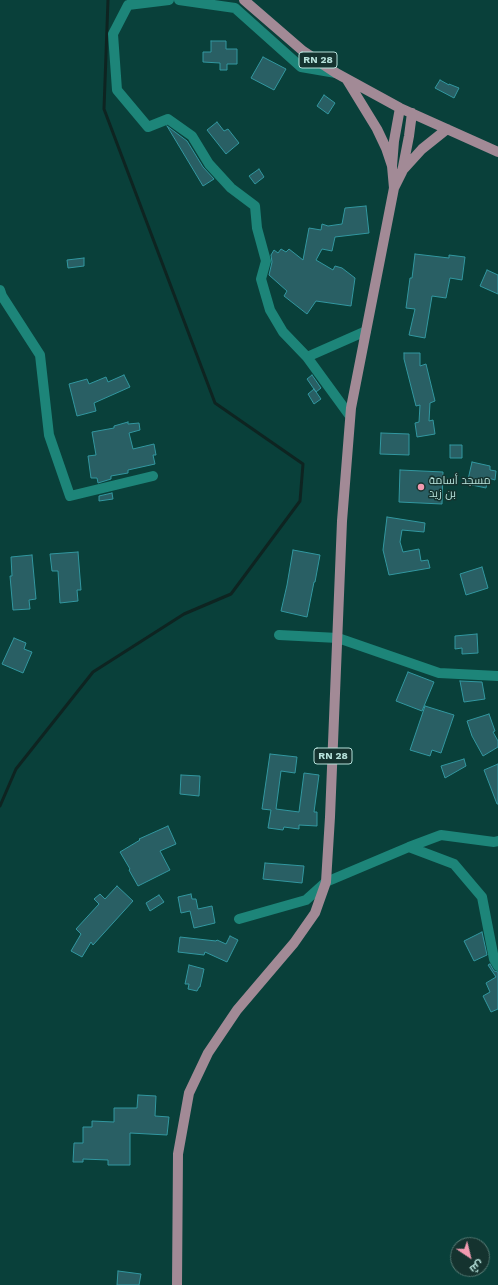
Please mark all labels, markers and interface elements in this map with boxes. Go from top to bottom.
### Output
road number: RN 28 [299,52,337,68]
place label: مسجد أسامة بن زيد [429,474,491,500]
marker: مسجد أسامة بن زيد [416,482,426,492]
road number: RN 28 [314,748,352,764]
north arrow [450,1237,490,1277]
text: ش [467,1257,486,1276]

